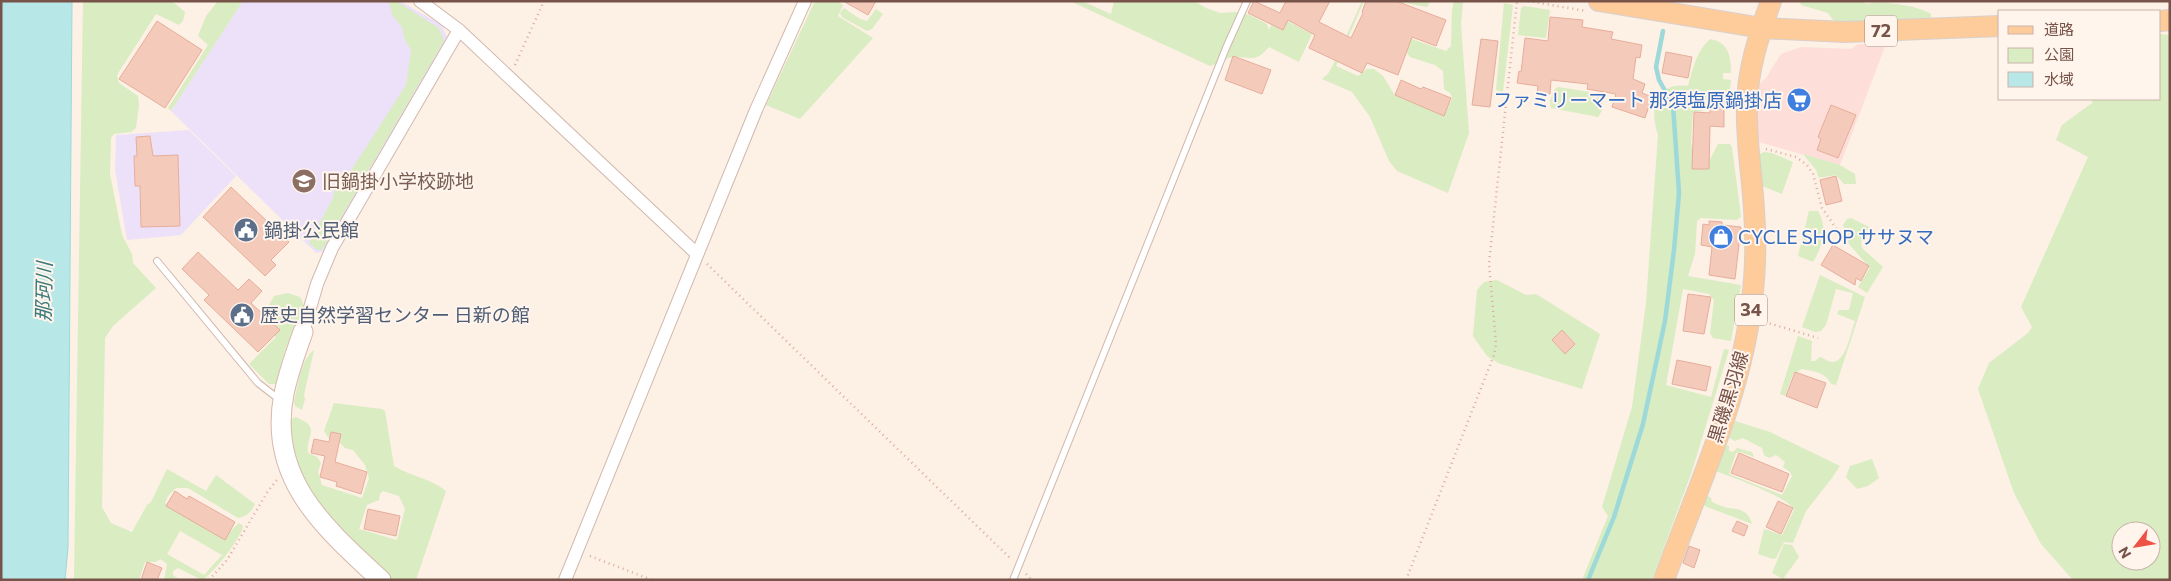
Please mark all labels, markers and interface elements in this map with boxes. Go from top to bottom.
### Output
legend [1998,10,2161,100]
road number: 72 [1865,16,1897,46]
text: 道路 [2044,20,2074,38]
text: 公園 [2044,45,2074,63]
text: 水域 [2044,70,2074,88]
supermarket icon: ファミリーマート 那須塩原鍋掛店 [1786,87,1812,113]
place label: ファミリーマート 那須塩原鍋掛店 [1493,88,1782,111]
school or university icon: 旧鍋掛小学校跡地 [291,168,317,194]
place label: 旧鍋掛小学校跡地 [322,169,474,192]
public building icon: 鍋掛公民館 [233,217,259,243]
place label: 鍋掛公民館 [264,218,359,241]
shop icon: CYCLE SHOP ササヌマ [1708,224,1734,250]
place label: CYCLE SHOP ササヌマ [1738,225,1934,248]
water label: 那珂川 [30,260,56,322]
road number: 34 [1735,294,1767,326]
public building icon: 歴史自然学習センター 日新の館 [229,302,255,328]
place label: 歴史自然学習センター 日新の館 [260,303,530,326]
street label: 黒磯黒羽線 [1703,348,1752,446]
north arrow [2111,521,2161,571]
text: N [2114,544,2134,562]

